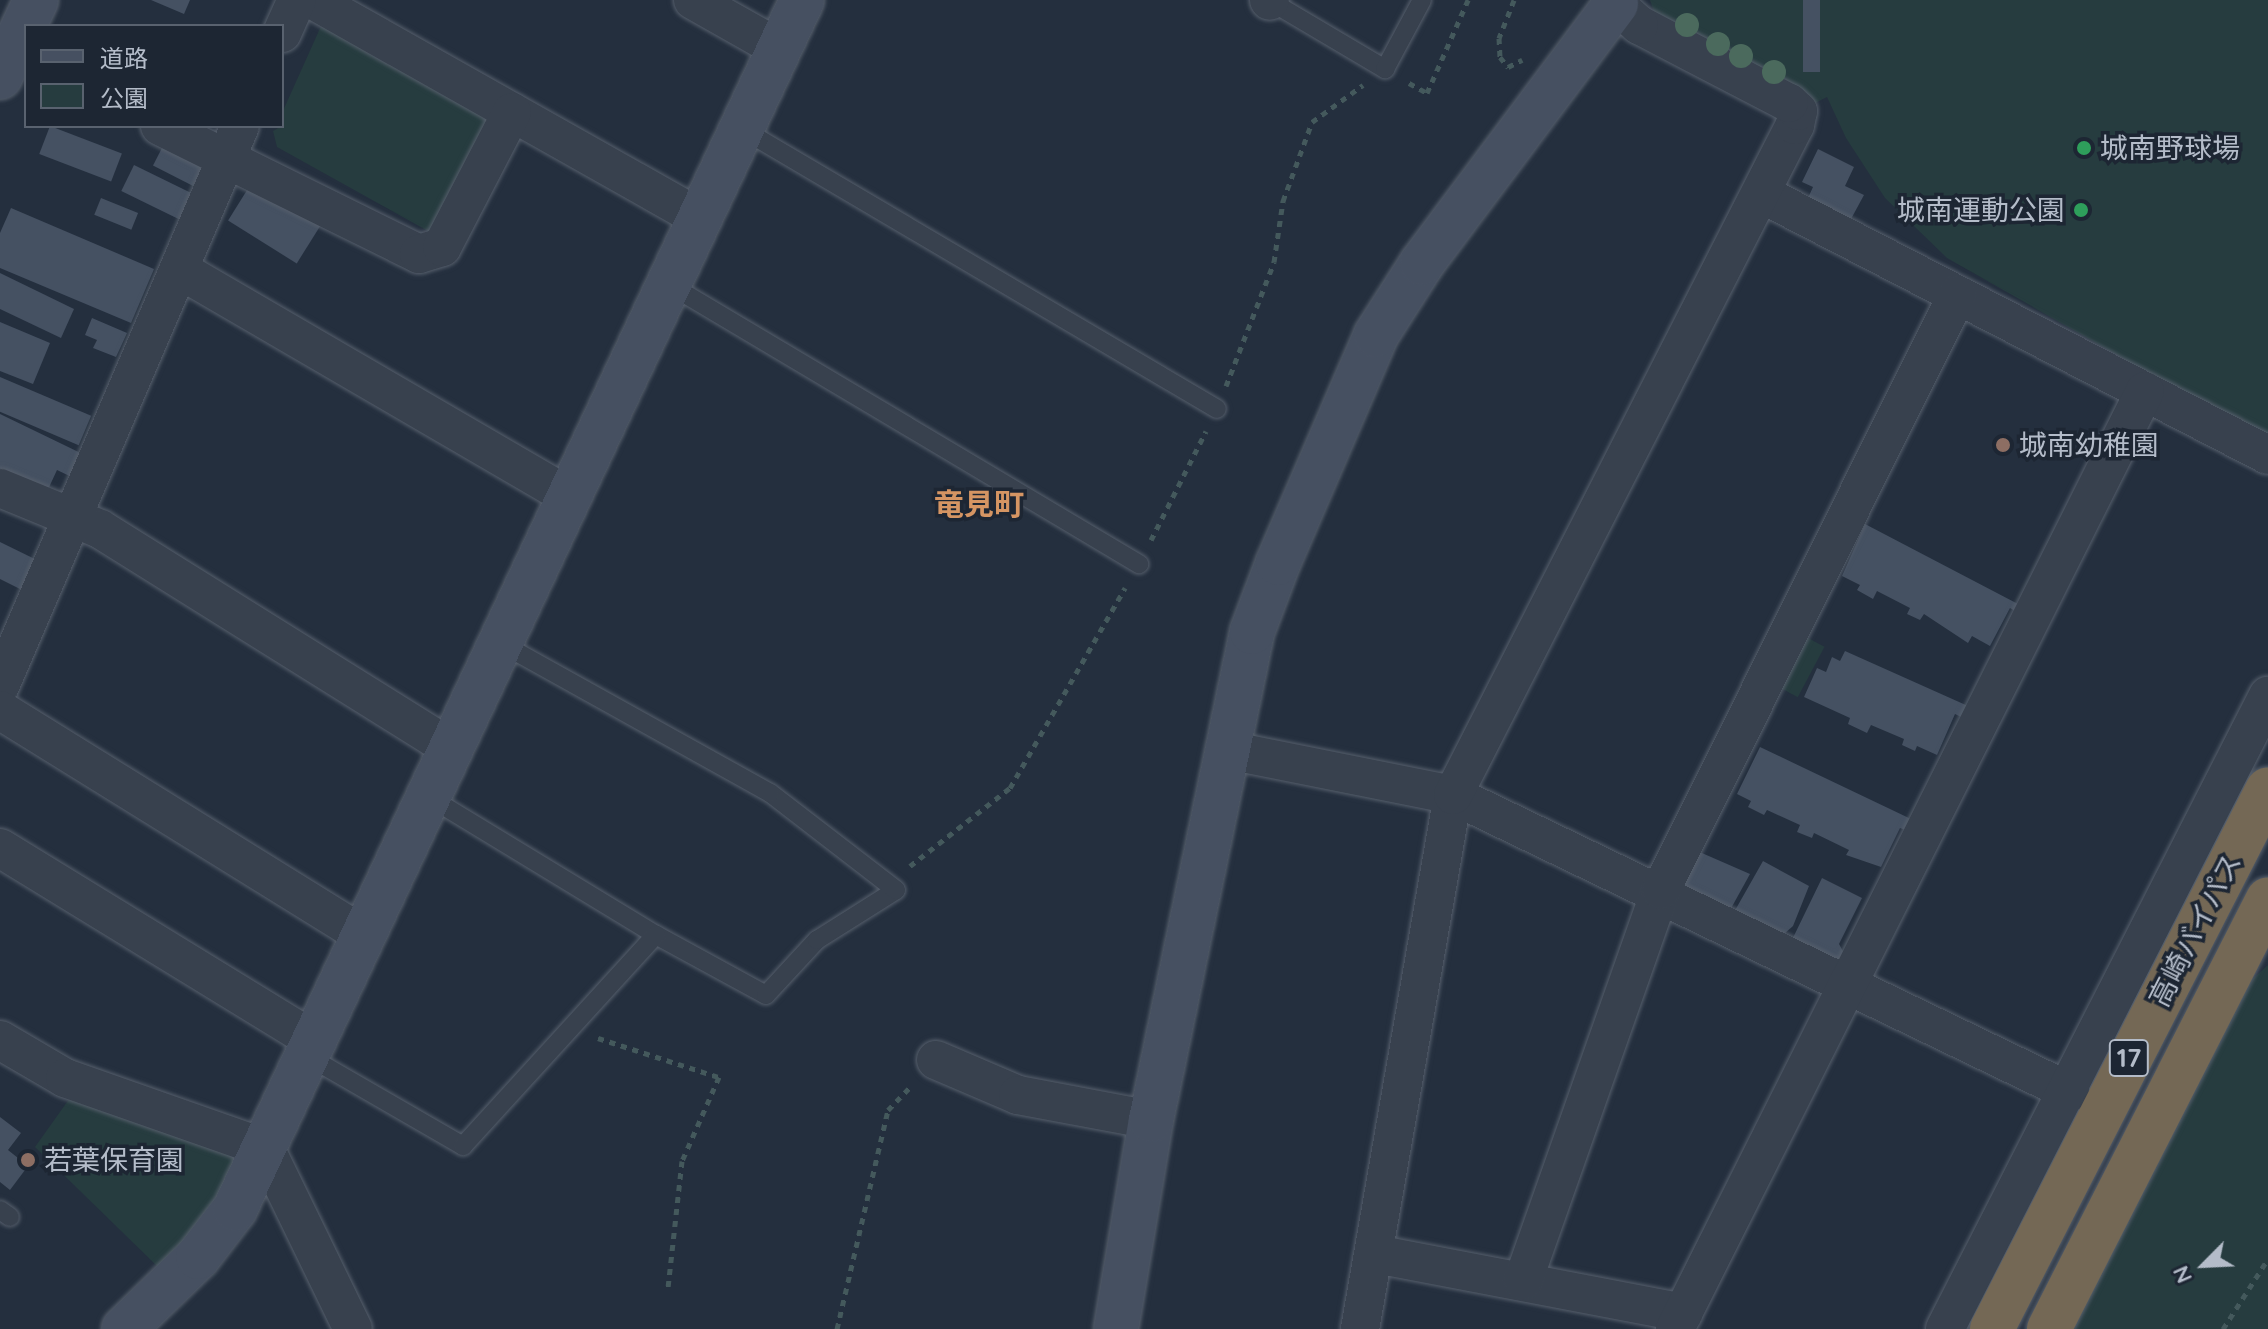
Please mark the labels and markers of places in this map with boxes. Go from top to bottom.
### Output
place label: 城南野球場 [2100,131,2240,165]
marker: 城南野球場 [2075,139,2093,157]
place label: 城南運動公園 [1897,193,2065,227]
marker: 城南運動公園 [2072,201,2090,219]
place label: 城南幼稚園 [2019,428,2159,462]
marker: 城南幼稚園 [1994,436,2012,454]
place label: 若葉保育園 [44,1143,184,1177]
marker: 若葉保育園 [19,1151,37,1169]

